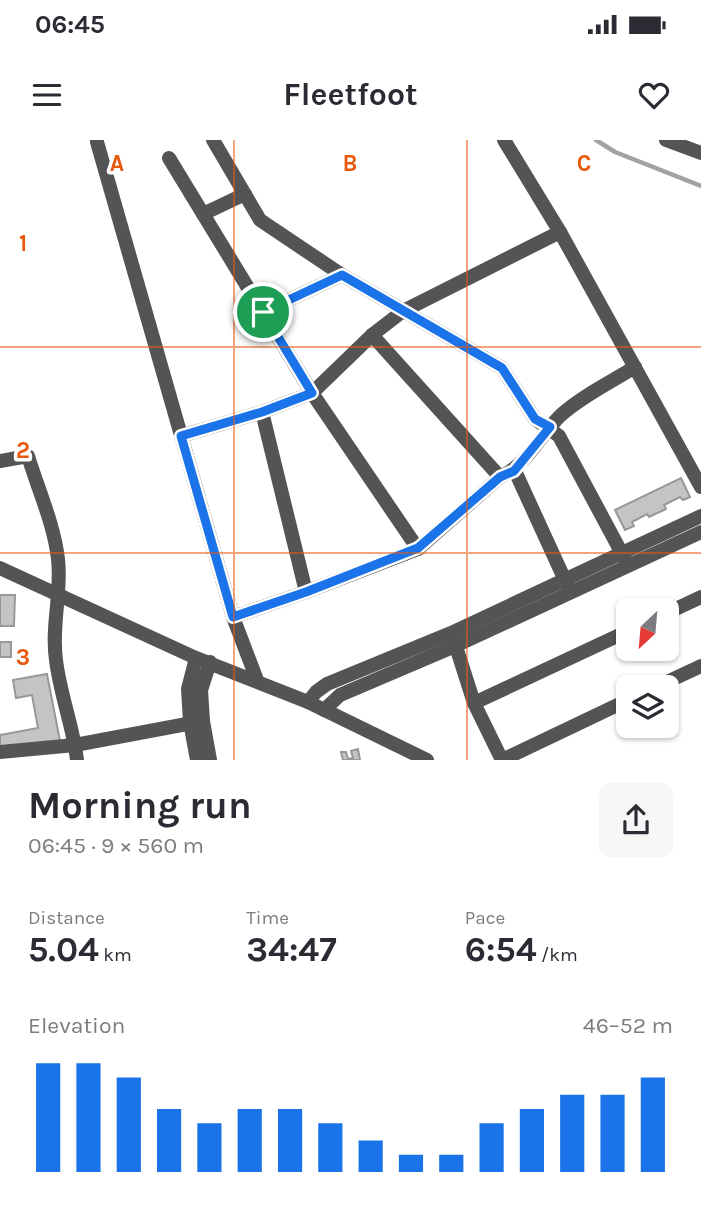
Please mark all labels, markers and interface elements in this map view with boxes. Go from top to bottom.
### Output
text: 06:45 [35,9,105,40]
icon: menu [28,76,66,114]
text: Fleetfoot [283,76,418,113]
icon: heart [635,76,673,114]
text: A [110,150,124,177]
text: B [343,150,357,177]
text: C [577,150,591,177]
text: 1 [19,230,27,257]
pin [233,282,293,342]
icon: arrive [244,293,282,331]
text: 2 [16,437,30,464]
north arrow [616,598,679,662]
map controls [616,598,679,738]
text: 3 [16,644,30,671]
button: layers [616,675,679,738]
text: Morning run [28,783,252,828]
button: share [599,783,673,857]
text: 06:45 · 9 × 560 m [28,832,204,859]
text: Distance [28,907,105,929]
text: Time [246,907,289,929]
text: Pace [465,907,505,929]
text: 5.04 [28,929,99,970]
text: 34:47 [246,929,337,970]
text: 6:54 [465,929,537,970]
text: km [99,944,132,966]
text: /km [537,944,578,966]
text: Elevation [28,1012,125,1039]
text: 46–52 m [583,1012,673,1039]

